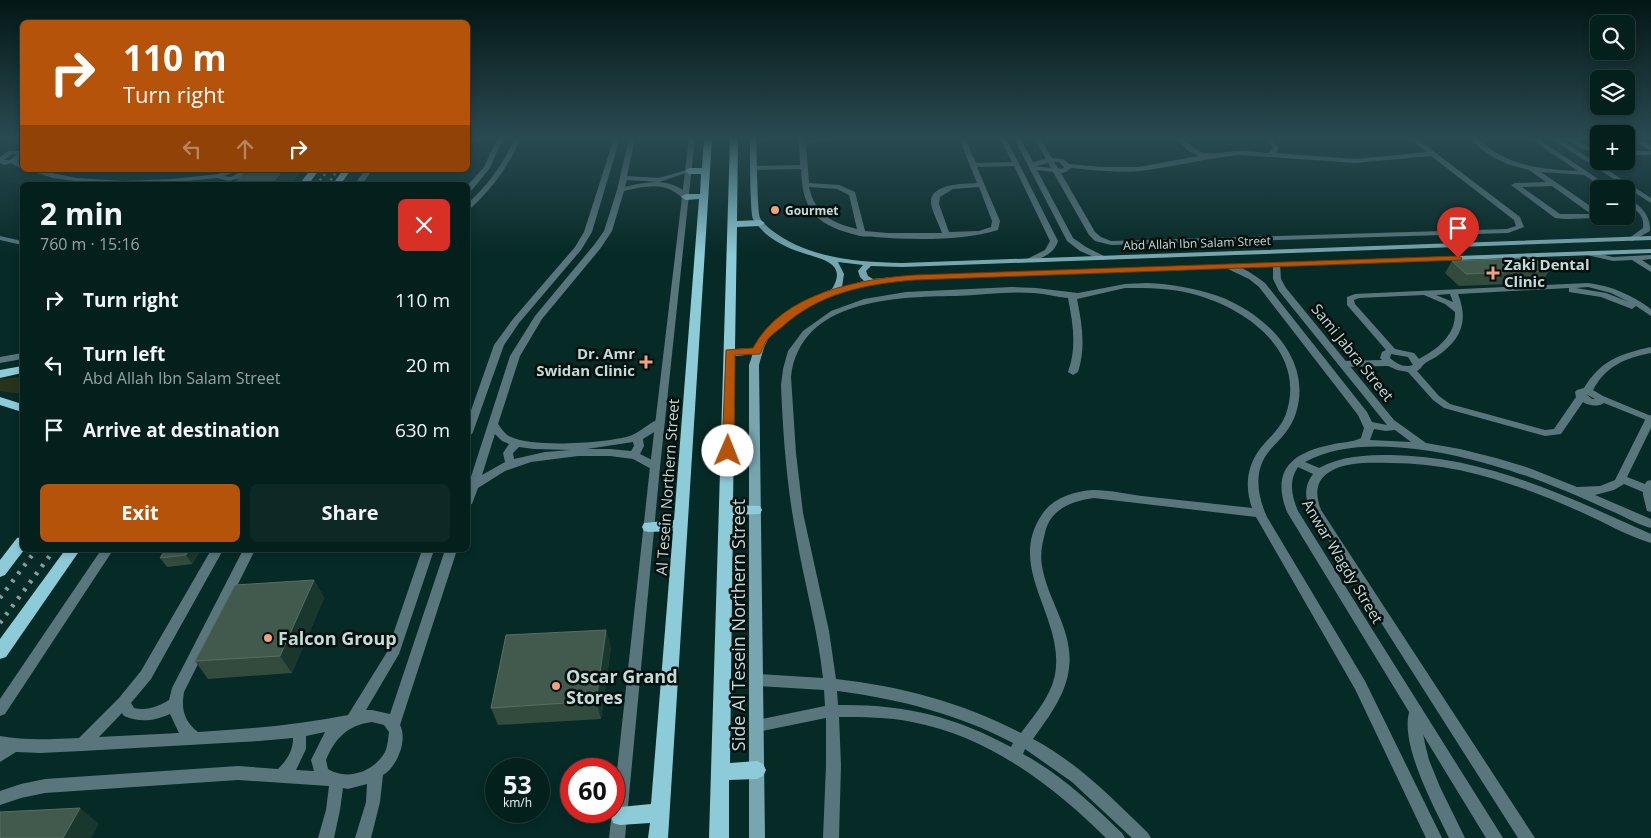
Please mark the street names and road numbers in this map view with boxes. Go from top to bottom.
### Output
street label: Abd Allah Ibn Salam Street [1123,232,1271,254]
street label: Sami Jabra Street [1307,299,1399,405]
street label: Al Tesein Northern Street [651,398,683,576]
street label: Anwar Wagdy Street [1298,495,1388,627]
street label: Side Al Tesein Northern Street [726,499,750,751]

